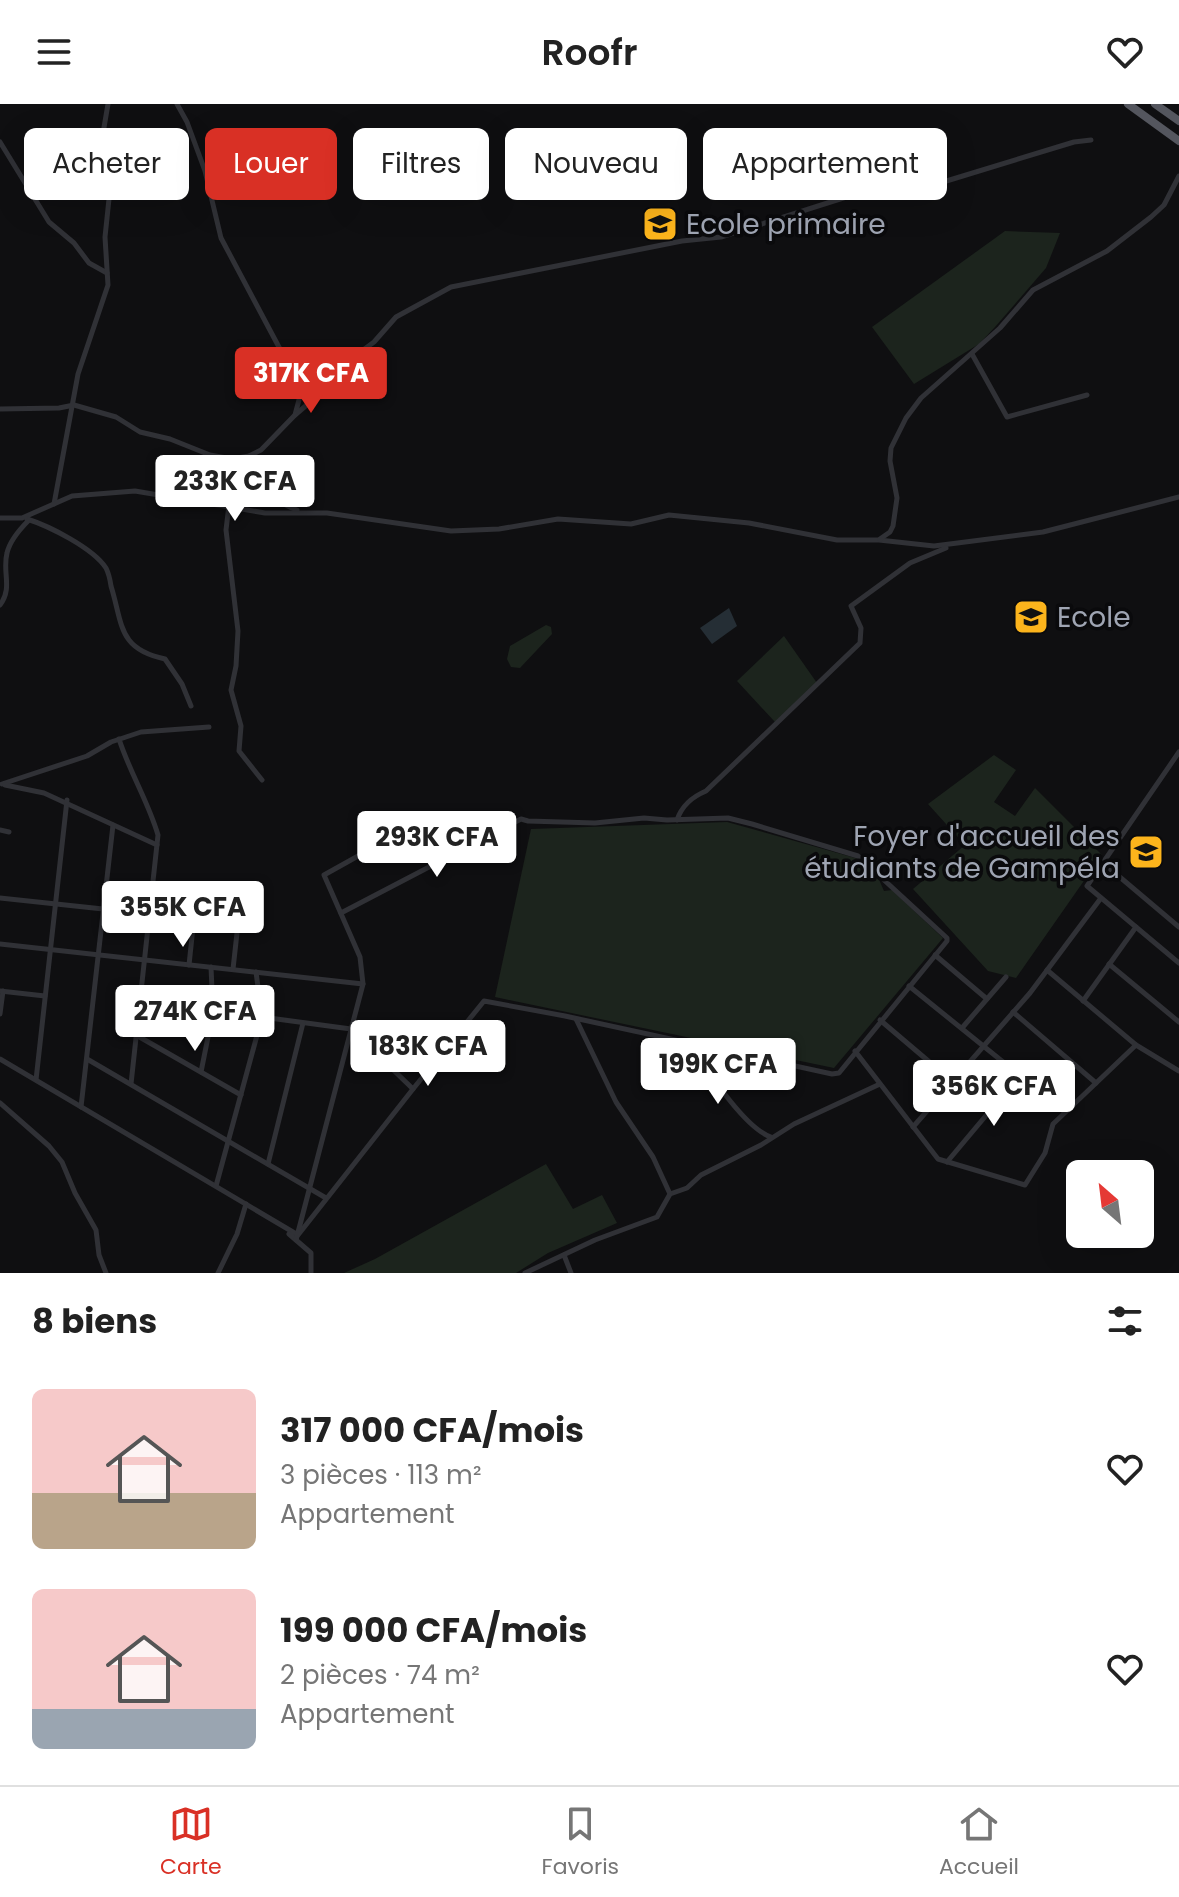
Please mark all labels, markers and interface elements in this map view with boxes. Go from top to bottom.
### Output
text: Roofr [542,27,637,78]
icon: menu [32,30,76,74]
icon: heart [1103,30,1147,74]
chip: Acheter [24,128,189,200]
chip: Louer [205,128,337,200]
chip: Filtres [353,128,489,200]
chip: Nouveau [505,128,687,200]
chip: Appartement [703,128,947,200]
school or university icon: Ecole primaire [641,205,679,243]
place label: Ecole primaire [686,205,886,244]
pin: 317K CFA [228,347,394,415]
text: 317K CFA [253,355,369,391]
pin: 233K CFA [152,455,318,523]
text: 233K CFA [173,463,297,499]
school or university icon: Ecole [1012,598,1050,636]
place label: Ecole [1057,598,1131,637]
pin: 293K CFA [354,811,520,879]
place label: Foyer d'accueil des étudiants de Gampéla [804,817,1120,888]
text: 293K CFA [375,819,499,855]
school or university icon: Foyer d'accueil des étudiants de Gampéla [1127,833,1165,871]
pin: 355K CFA [100,881,266,949]
text: 355K CFA [120,889,246,925]
pin: 274K CFA [112,985,278,1053]
text: 274K CFA [133,993,257,1029]
pin: 183K CFA [345,1020,511,1088]
text: 183K CFA [368,1028,488,1064]
pin: 199K CFA [635,1038,801,1106]
text: 199K CFA [659,1046,777,1082]
pin: 356K CFA [911,1060,1077,1128]
text: 356K CFA [931,1068,1057,1104]
north arrow [1066,1160,1154,1248]
map controls [1066,1160,1154,1248]
text: 8 biens [32,1297,157,1345]
icon: filters [1103,1299,1147,1343]
text: 317 000 CFA/mois [280,1406,584,1454]
icon: home [96,1421,192,1517]
icon: heart [1103,1447,1147,1491]
text: 3 pièces · 113 m² [280,1457,481,1493]
text: Appartement [280,1496,455,1532]
text: 199 000 CFA/mois [280,1606,587,1654]
icon: home [96,1621,192,1717]
icon: heart [1103,1647,1147,1691]
text: 2 pièces · 74 m² [280,1657,480,1693]
text: Appartement [280,1696,455,1732]
tab: Carte [160,1802,222,1883]
tab: Favoris [542,1802,619,1883]
tab: Accueil [939,1802,1019,1883]

